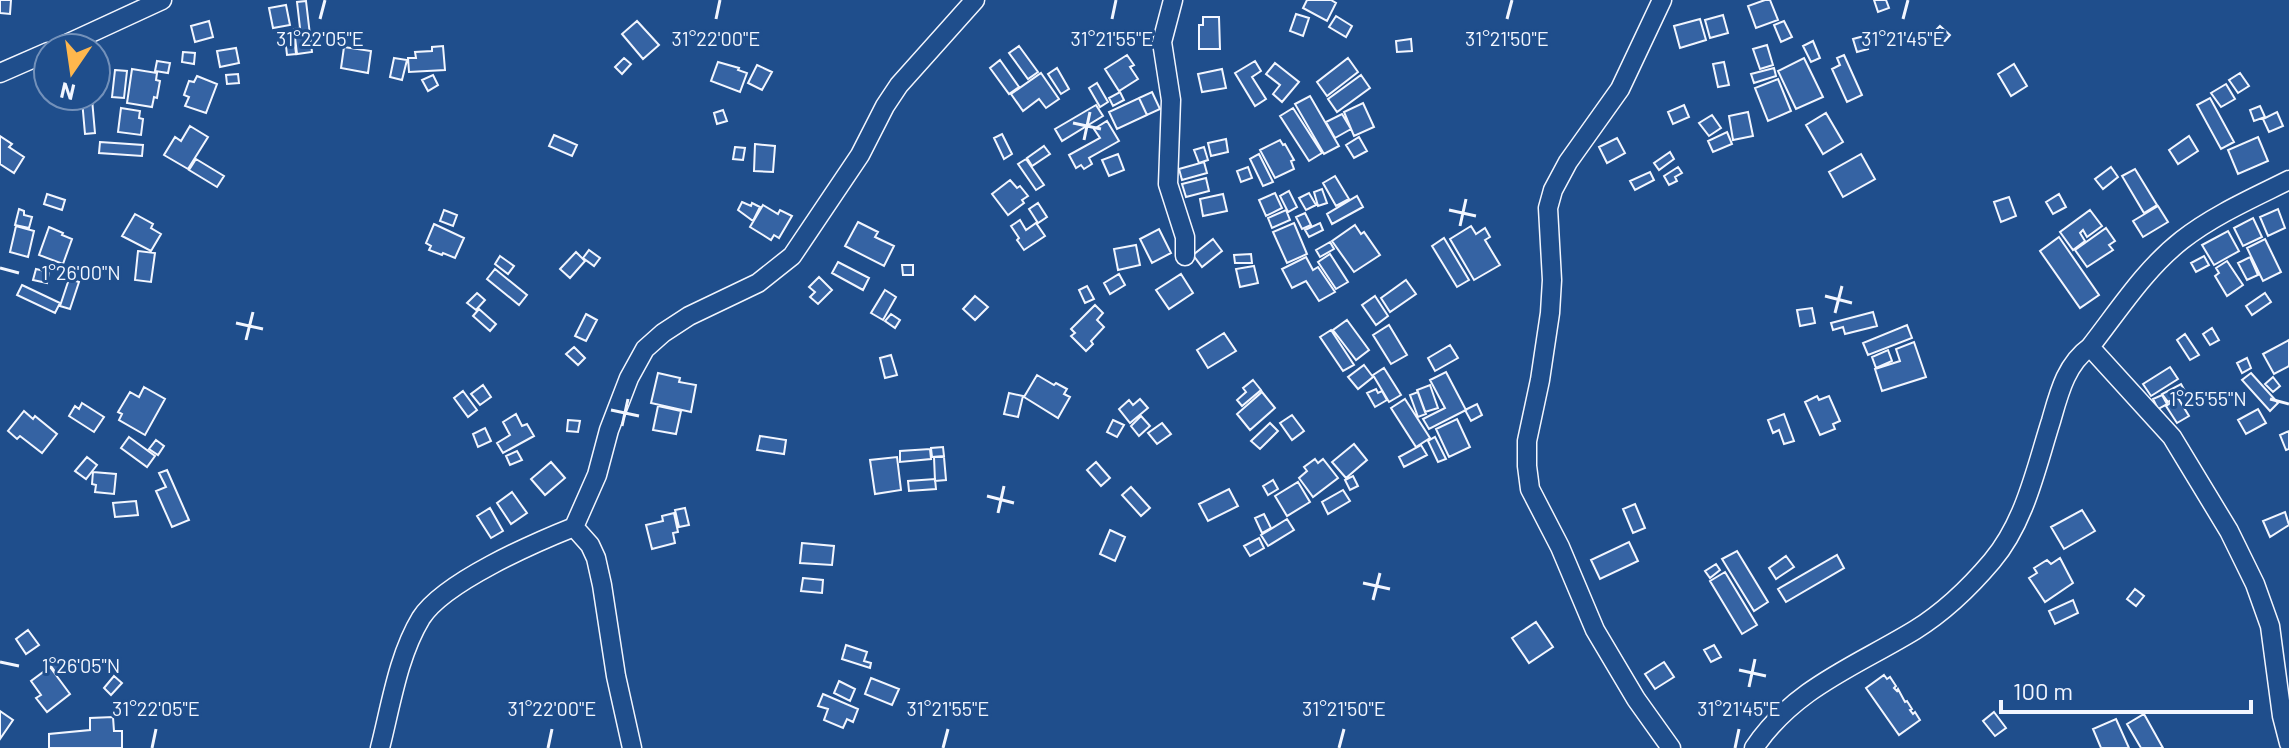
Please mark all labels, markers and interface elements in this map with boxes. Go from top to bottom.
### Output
text: 31°22'05"E [276,26,364,50]
text: 31°22'00"E [672,26,760,50]
text: 31°21'55"E [1071,26,1153,50]
text: 31°21'50"E [1465,26,1549,50]
text: 31°21'45"E [1861,26,1945,50]
north arrow [32,32,112,112]
text: N [57,78,77,107]
text: 1°26'00"N [41,260,121,284]
text: 1°25'55"N [2169,386,2247,410]
text: 1°26'05"N [42,653,120,677]
scale bar [2001,664,2251,714]
text: 100 m [2013,676,2073,705]
text: 31°22'05"E [112,696,200,720]
text: 31°22'00"E [508,696,596,720]
text: 31°21'55"E [907,696,989,720]
text: 31°21'50"E [1302,696,1386,720]
text: 31°21'45"E [1697,696,1781,720]

